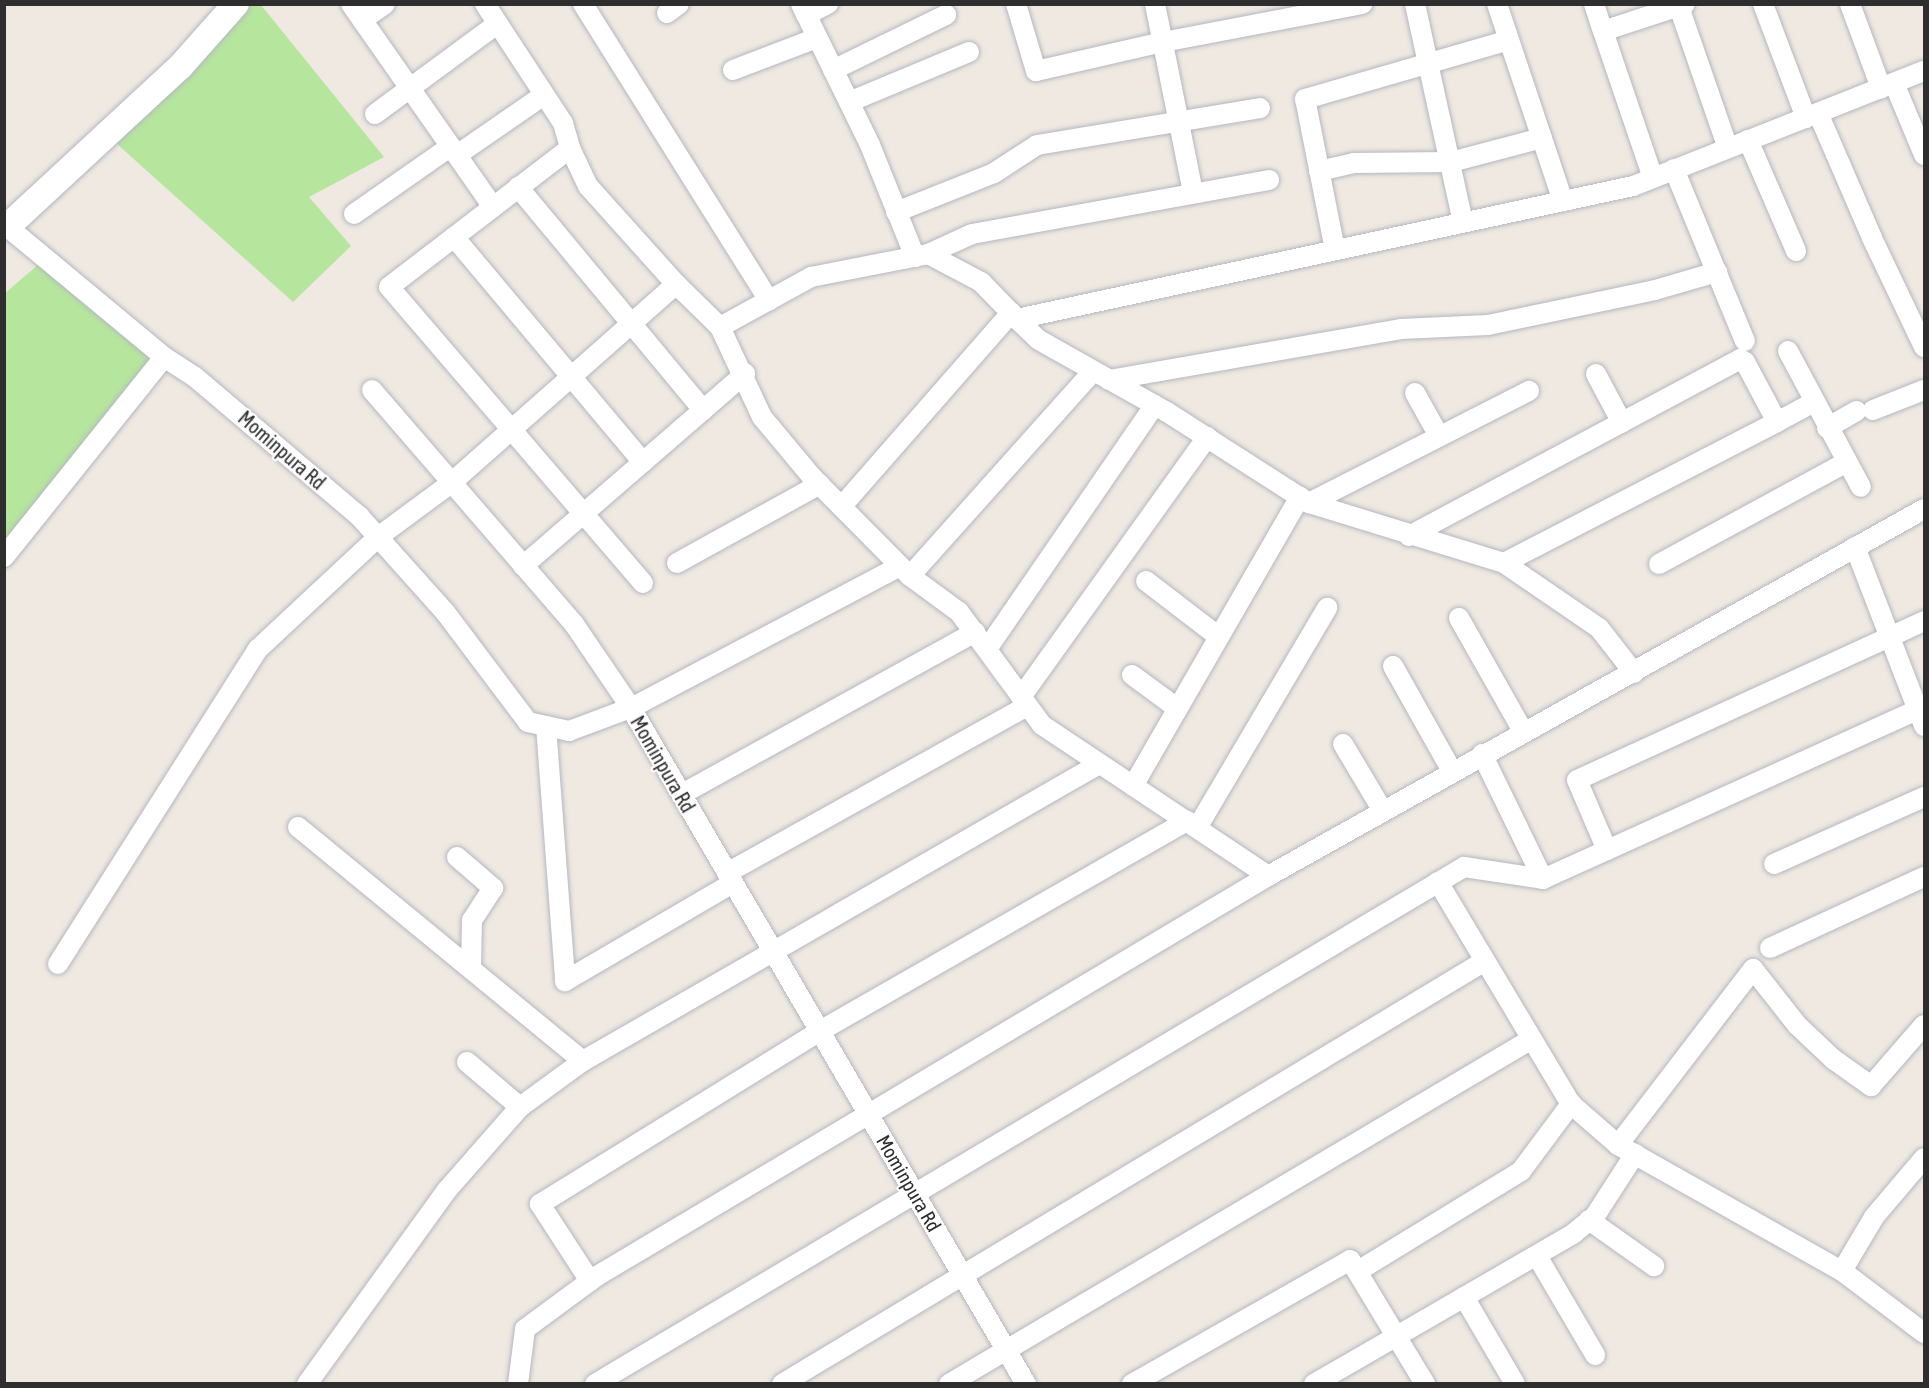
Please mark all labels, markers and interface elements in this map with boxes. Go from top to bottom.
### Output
street label: Mominpura Rd [234,406,330,494]
street label: Mominpura Rd [626,711,700,817]
street label: Mominpura Rd [872,1130,946,1236]

